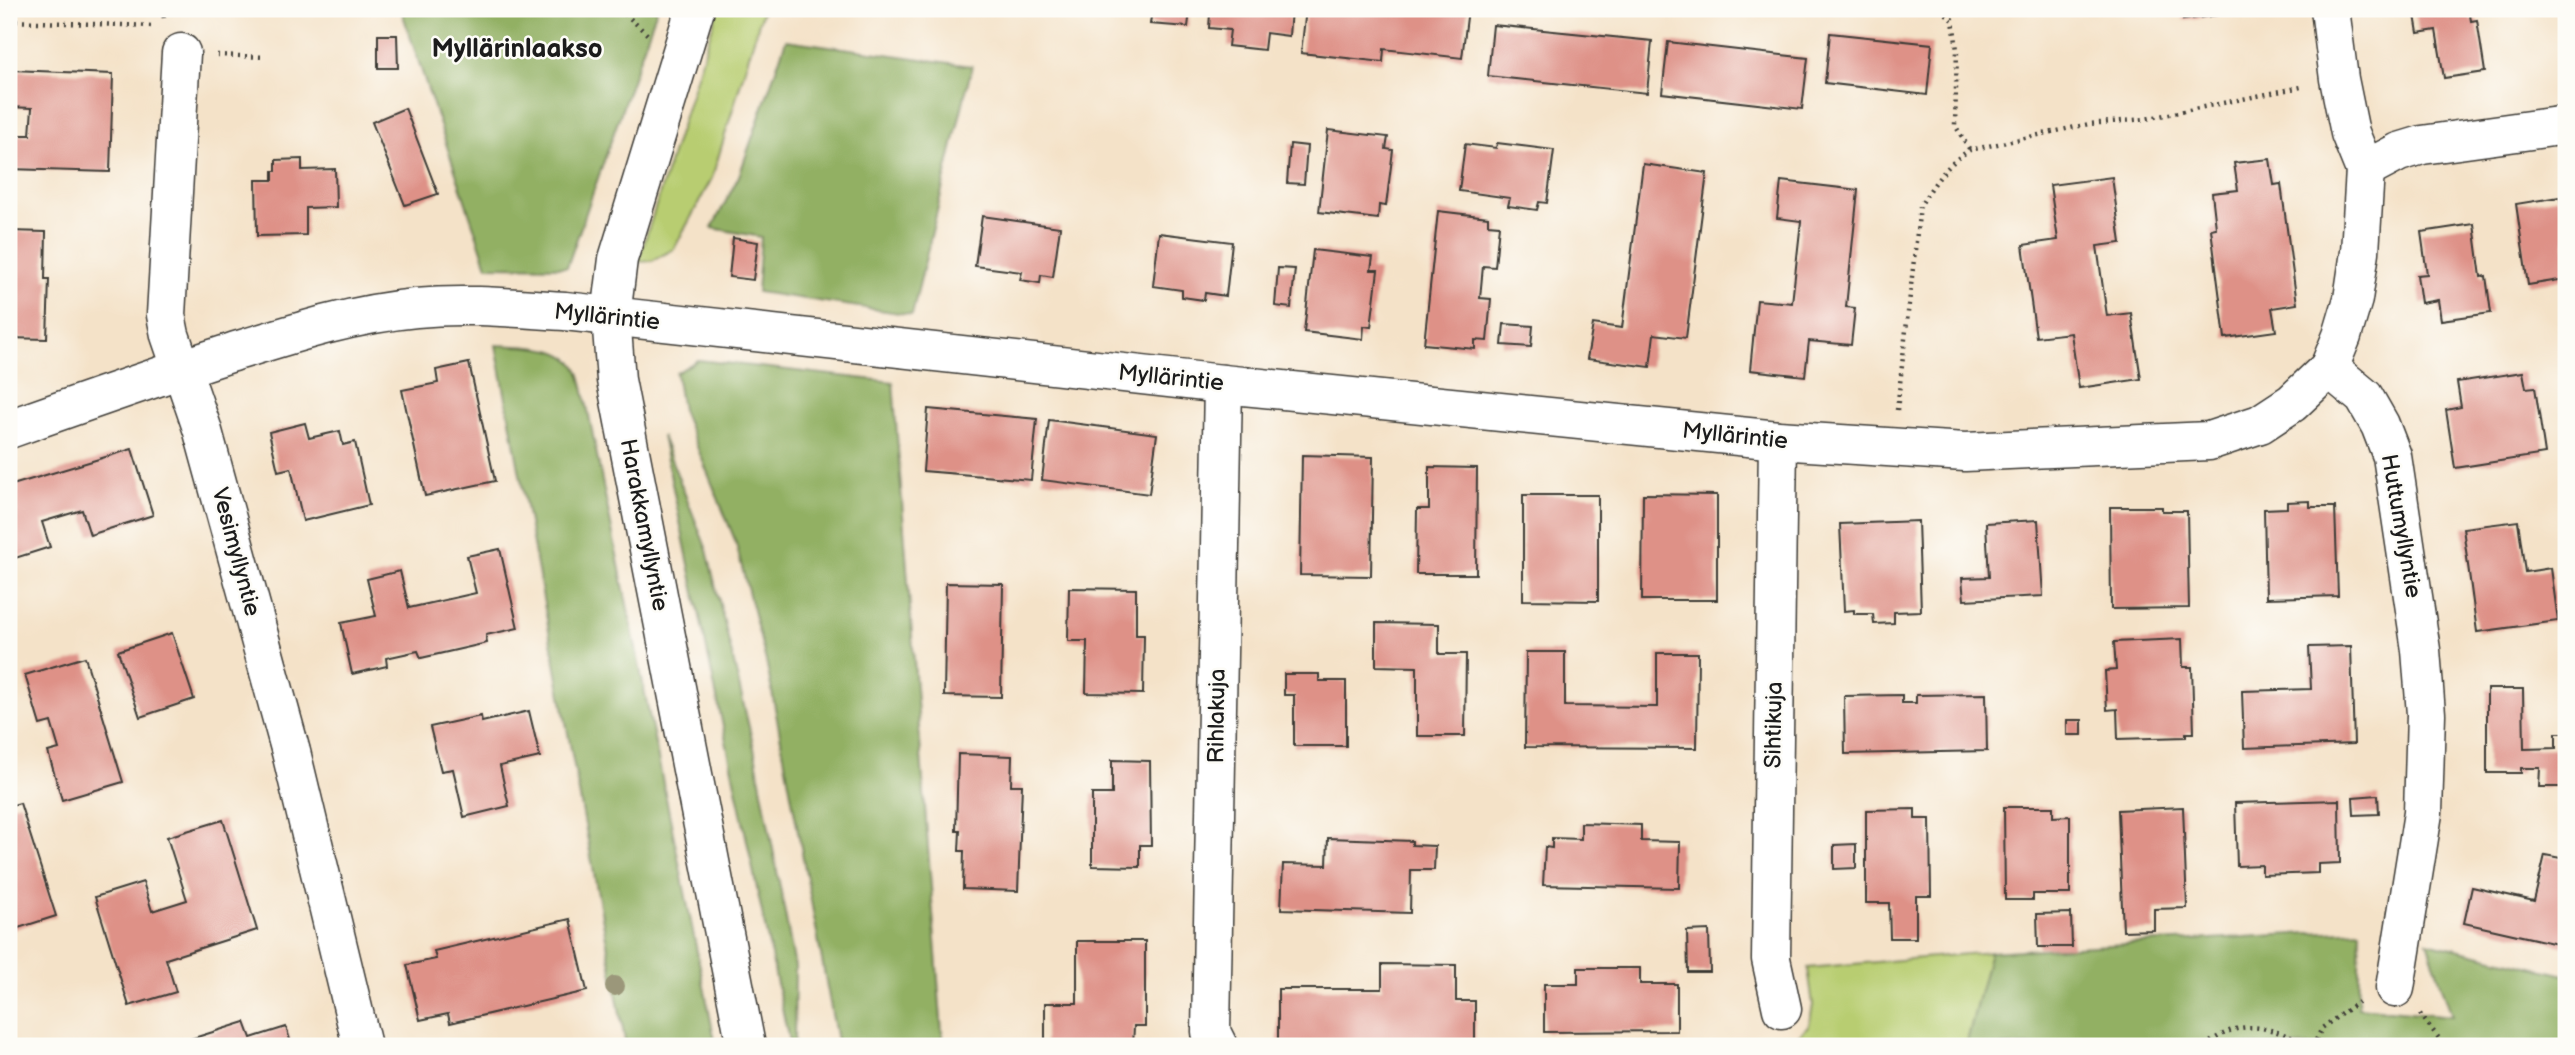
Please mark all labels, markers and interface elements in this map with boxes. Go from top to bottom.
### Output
district label: Myllärinlaakso [431,34,603,65]
street label: Myllärintie [553,298,661,336]
street label: Myllärintie [1117,359,1225,397]
street label: Myllärintie [1681,417,1789,455]
street label: Harakkamyllyntie [614,436,674,614]
street label: Huttumyllyntie [2375,452,2427,600]
street label: Vesimyllyntie [205,485,267,619]
street label: Rihlakuja [1202,668,1232,764]
street label: Sihtikuja [1759,681,1789,769]

